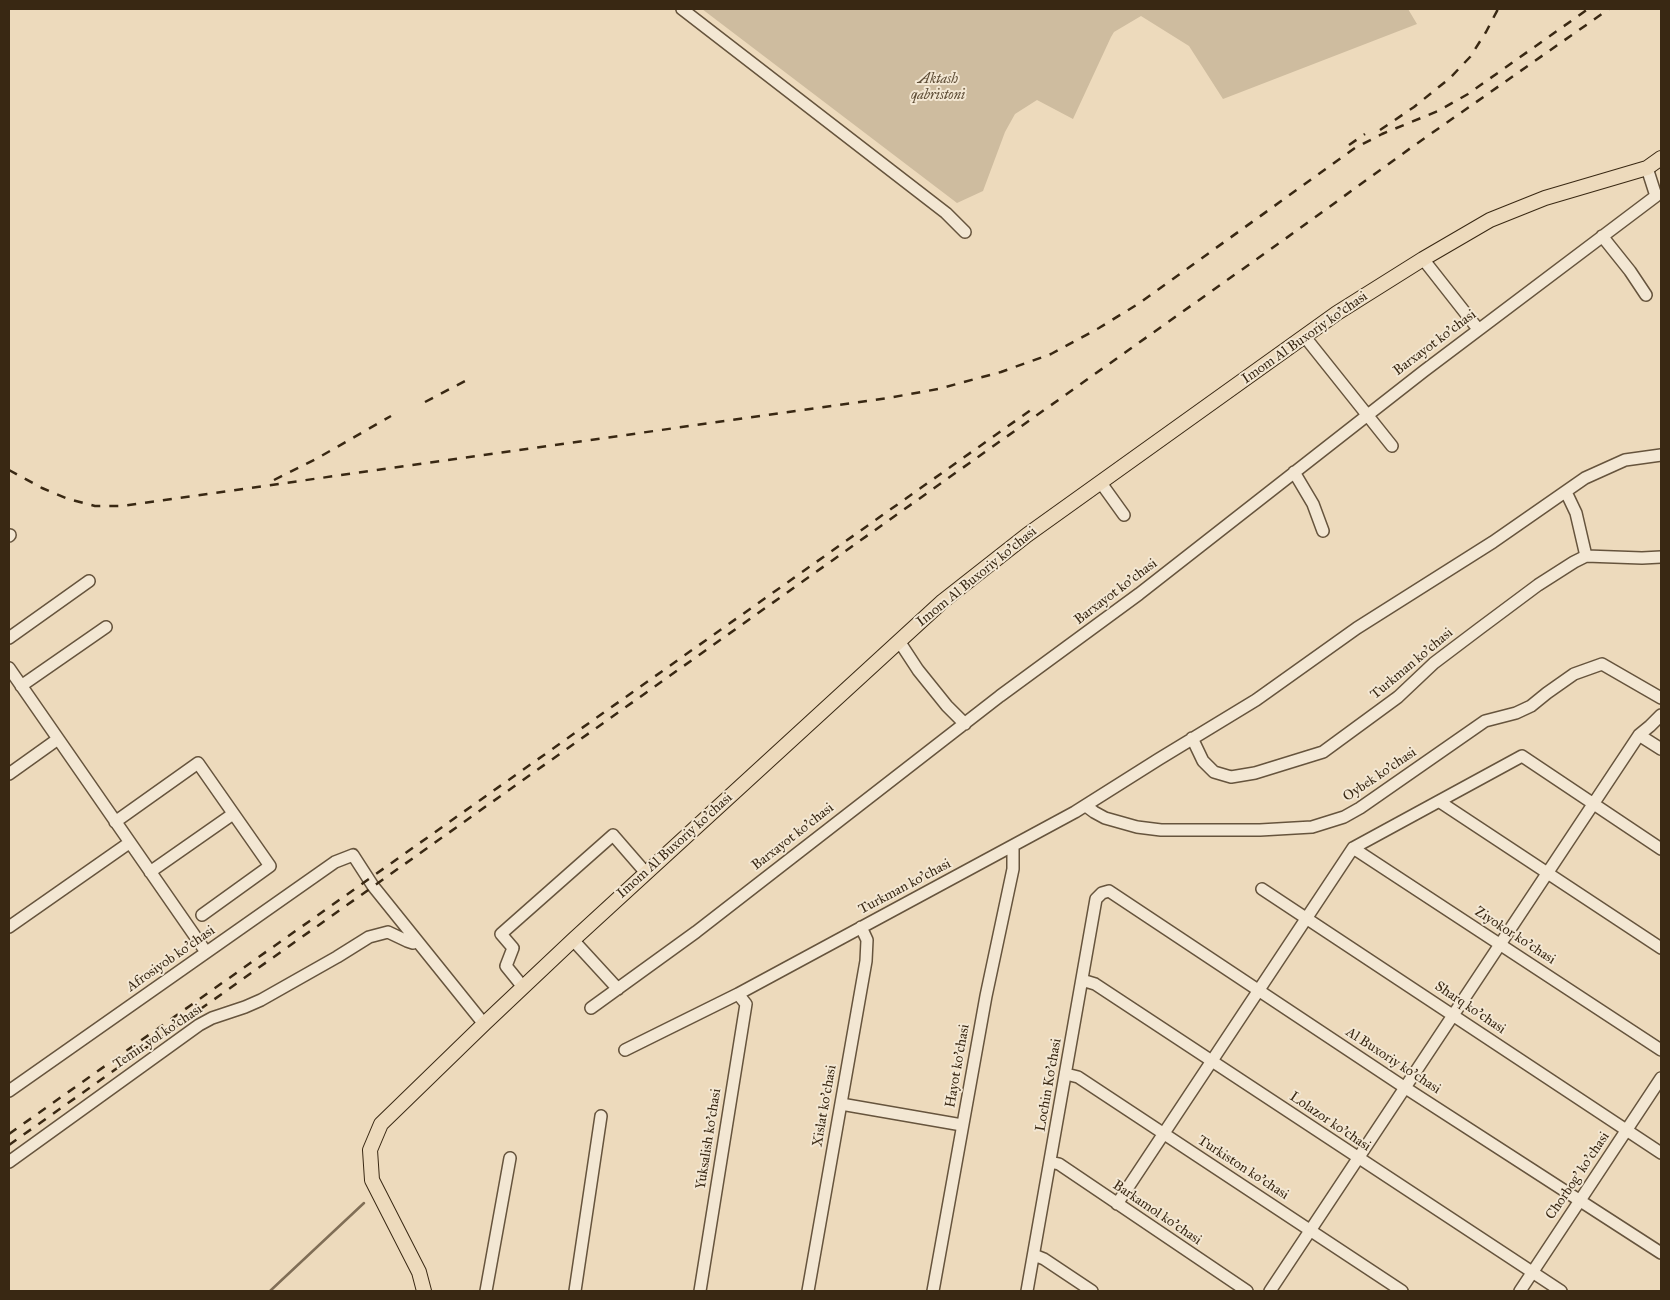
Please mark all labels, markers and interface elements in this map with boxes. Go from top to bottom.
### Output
park label: Aktash qabristoni [911,72,965,104]
street label: Imom Al Buxoriy ko'chasi [1239,288,1371,388]
street label: Barxayot ko'chasi [1390,306,1480,380]
street label: Imom Al Buxoriy ko'chasi [914,523,1040,631]
street label: Barxayot ko'chasi [1071,555,1161,629]
street label: Turkman ko'chasi [1367,625,1457,703]
street label: Oybek ko'chasi [1340,744,1420,806]
street label: Imom Al Buxoriy ko'chasi [614,790,736,902]
street label: Barxayot ko'chasi [749,800,837,874]
street label: Turkman ko'chasi [856,856,954,918]
street label: Ziyokor ko'chasi [1471,904,1559,968]
street label: Afrosiyob ko'chasi [124,922,218,996]
street label: Sharq ko'chasi [1431,978,1509,1038]
street label: Temir yol ko'chasi [110,1001,206,1073]
street label: Hayot ko'chasi [942,1023,974,1109]
street label: Al Buxoriy ko'chasi [1342,1024,1444,1098]
street label: Lochin Ko'chasi [1033,1037,1065,1133]
street label: Xislat ko'chasi [810,1064,840,1148]
street label: Yuksalish ko'chasi [693,1087,725,1191]
street label: Lolazor ko'chasi [1286,1089,1374,1155]
street label: Chorbog' ko'chasi [1542,1129,1614,1223]
street label: Turkiston ko'chasi [1194,1132,1292,1204]
street label: Barkamol ko'chasi [1109,1177,1205,1249]

